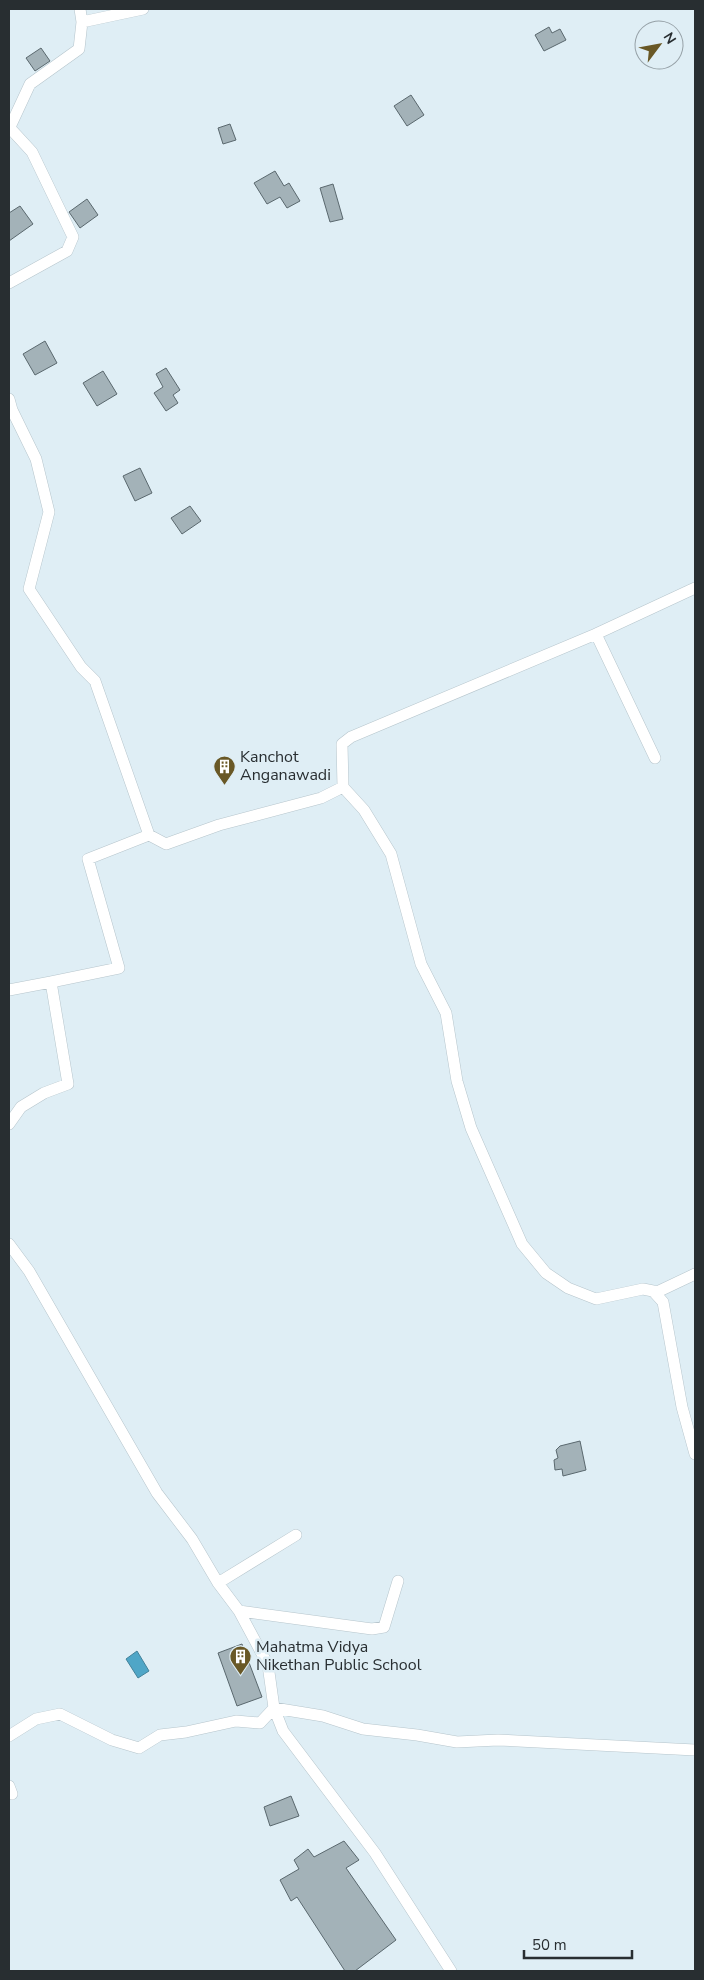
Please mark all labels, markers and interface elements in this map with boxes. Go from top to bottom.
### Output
north arrow [634,20,684,70]
text: N [659,29,680,48]
place label: Kanchot Anganawadi [240,746,331,786]
building icon: Kanchot Anganawadi [212,754,236,785]
place label: Mahatma Vidya Nikethan Public School [256,1636,422,1676]
building icon: Mahatma Vidya Nikethan Public School [228,1644,252,1675]
scale bar [524,1928,632,1960]
text: 50 m [532,1935,567,1955]

